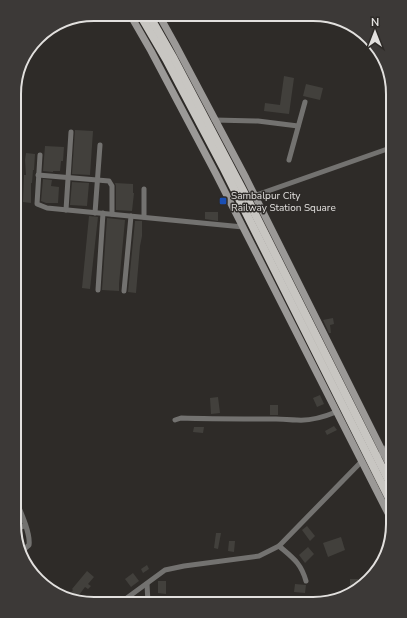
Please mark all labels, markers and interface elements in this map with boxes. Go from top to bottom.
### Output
north arrow [355,12,395,52]
text: N [371,15,379,30]
place label: Sambalpur City Railway Station Square [231,189,336,215]
marker: Sambalpur City Railway Station Square [218,196,228,206]

